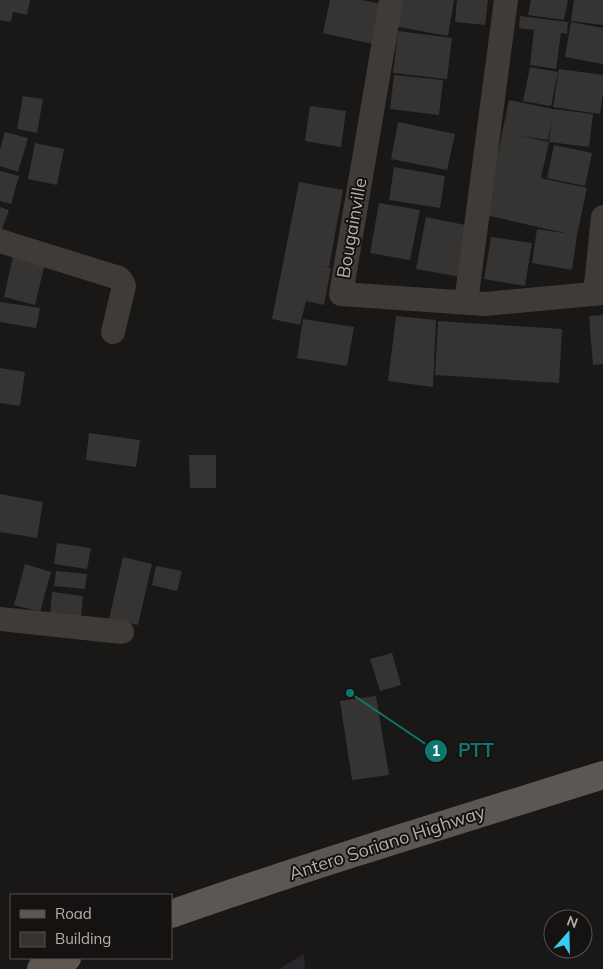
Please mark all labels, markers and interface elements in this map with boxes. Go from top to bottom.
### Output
street label: Bougainville [331,176,372,280]
callout: PTT [423,734,504,768]
text: PTT [458,738,494,762]
text: 1 [431,741,441,760]
street label: Antero Soriano Highway [286,800,488,885]
legend [10,894,172,959]
text: Road [55,904,92,923]
north arrow [543,909,593,959]
text: N [564,912,580,932]
text: Building [55,929,111,948]

